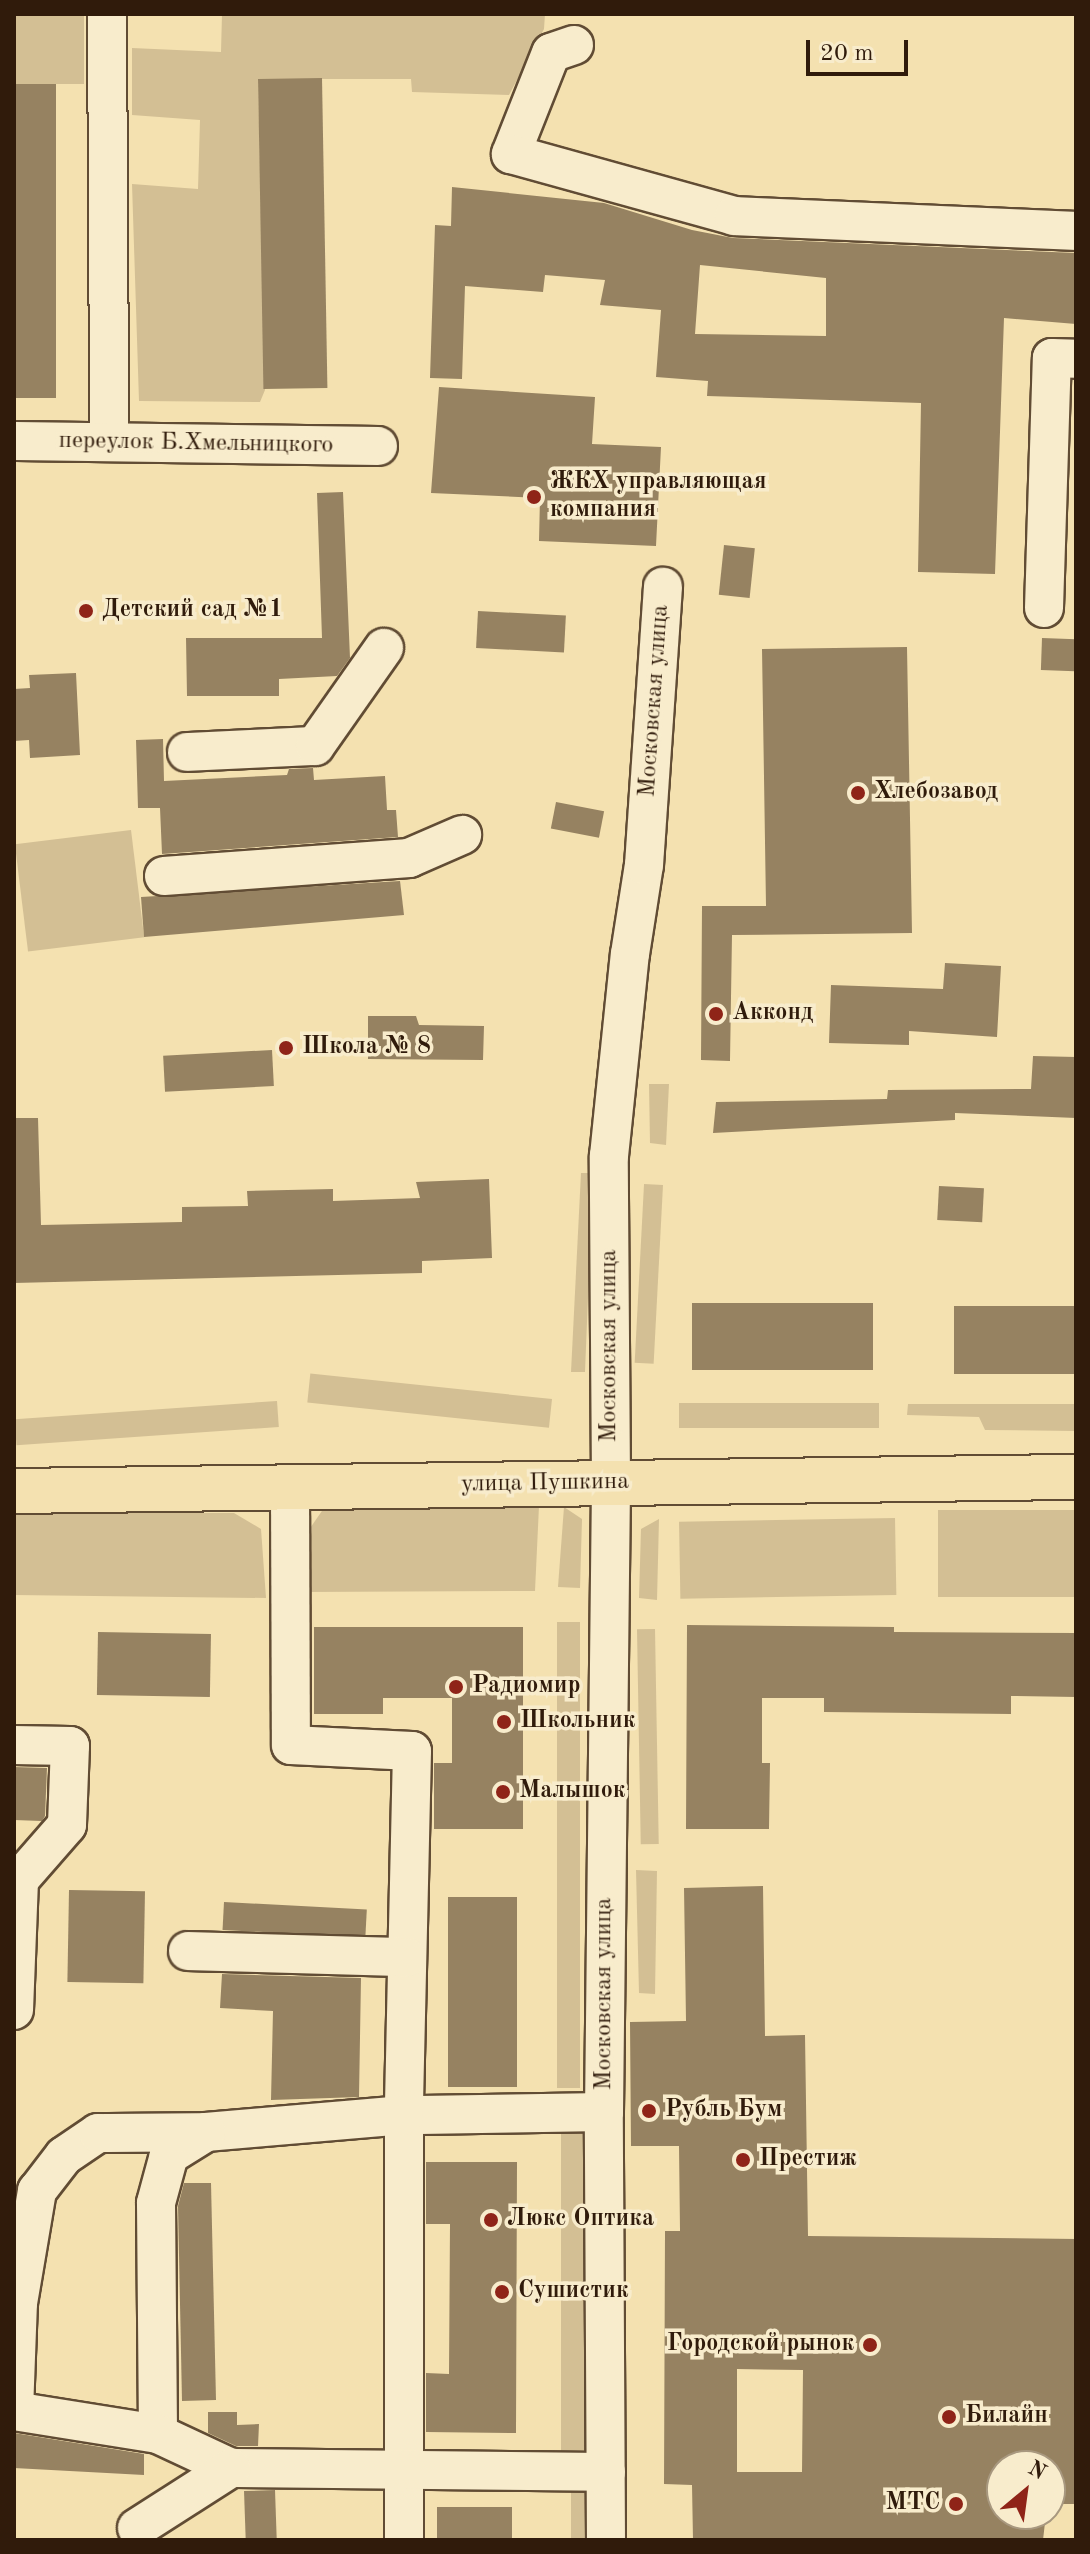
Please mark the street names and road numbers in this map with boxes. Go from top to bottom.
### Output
street label: переулок Б.Хмельницкого [58,427,334,461]
street label: Московская улица [634,604,676,798]
street label: Московская улица [596,1250,624,1442]
street label: улица Пушкина [461,1468,629,1500]
street label: Московская улица [591,1898,619,2090]

